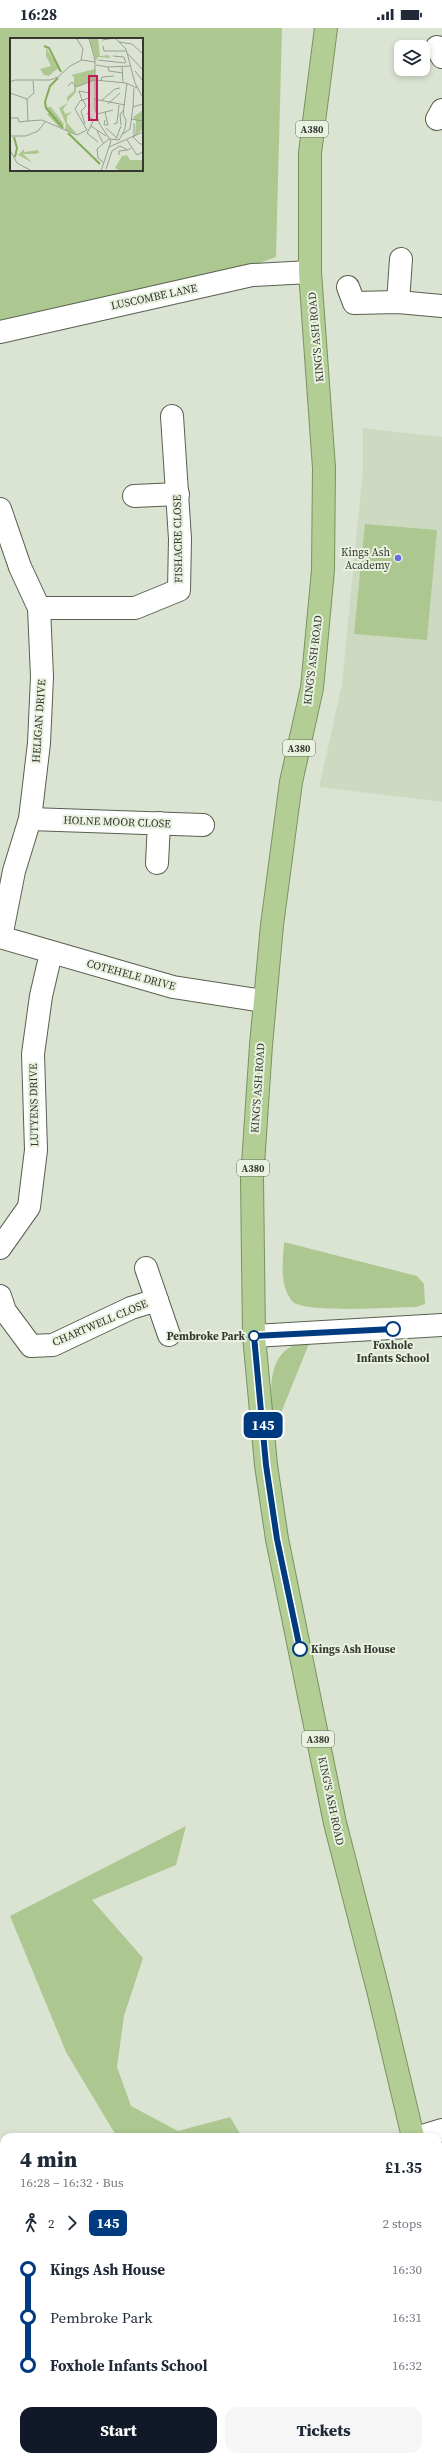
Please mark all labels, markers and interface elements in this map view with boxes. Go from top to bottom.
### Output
text: 16:28 [20,4,57,25]
inset map [10,38,143,171]
map controls [394,40,430,76]
button: layers [394,40,430,76]
road number: A380 [296,121,328,137]
street label: LUSCOMBE LANE [109,280,199,313]
street label: KING'S ASH ROAD [305,291,327,383]
street label: FISHACRE CLOSE [170,495,186,583]
place label: Kings Ash Academy [341,545,390,573]
marker: Kings Ash Academy [393,553,403,563]
street label: KING'S ASH ROAD [300,614,326,706]
street label: HELIGAN DRIVE [29,678,49,763]
road number: A380 [283,740,315,756]
street label: HOLNE MOOR CLOSE [63,813,171,831]
street label: COTEHELE DRIVE [85,956,177,994]
street label: KING'S ASH ROAD [247,1042,269,1134]
street label: LUTYENS DRIVE [26,1063,42,1147]
road number: A380 [237,1160,269,1176]
street label: CHARTWELL CLOSE [50,1296,150,1350]
marker: Foxhole Infants School [385,1321,401,1337]
place label: Pembroke Park [167,1329,245,1344]
marker: Pembroke Park [248,1330,260,1342]
place label: Foxhole Infants School [356,1338,430,1366]
line badge: 145 [240,1412,286,1438]
text: 145 [252,1415,274,1435]
marker: Kings Ash House [292,1641,308,1657]
place label: Kings Ash House [311,1642,396,1657]
road number: A380 [302,1731,334,1747]
street label: KING'S ASH ROAD [314,1755,348,1847]
text: 4 min [20,2144,77,2174]
text: £1.35 [385,2157,422,2178]
text: 16:28 – 16:32 · Bus [20,2174,124,2191]
icon: walk [20,2212,42,2234]
icon: forward [61,2212,83,2234]
text: 145 [97,2213,119,2233]
text: 2 [48,2215,55,2232]
text: 2 stops [382,2215,422,2232]
text: Kings Ash House [50,2259,165,2280]
text: 16:30 [392,2261,422,2278]
text: Pembroke Park [50,2307,152,2328]
text: 16:31 [392,2309,422,2326]
text: Foxhole Infants School [50,2355,208,2376]
text: 16:32 [392,2357,422,2374]
button: Start [20,2407,217,2453]
button: Tickets [225,2407,422,2453]

